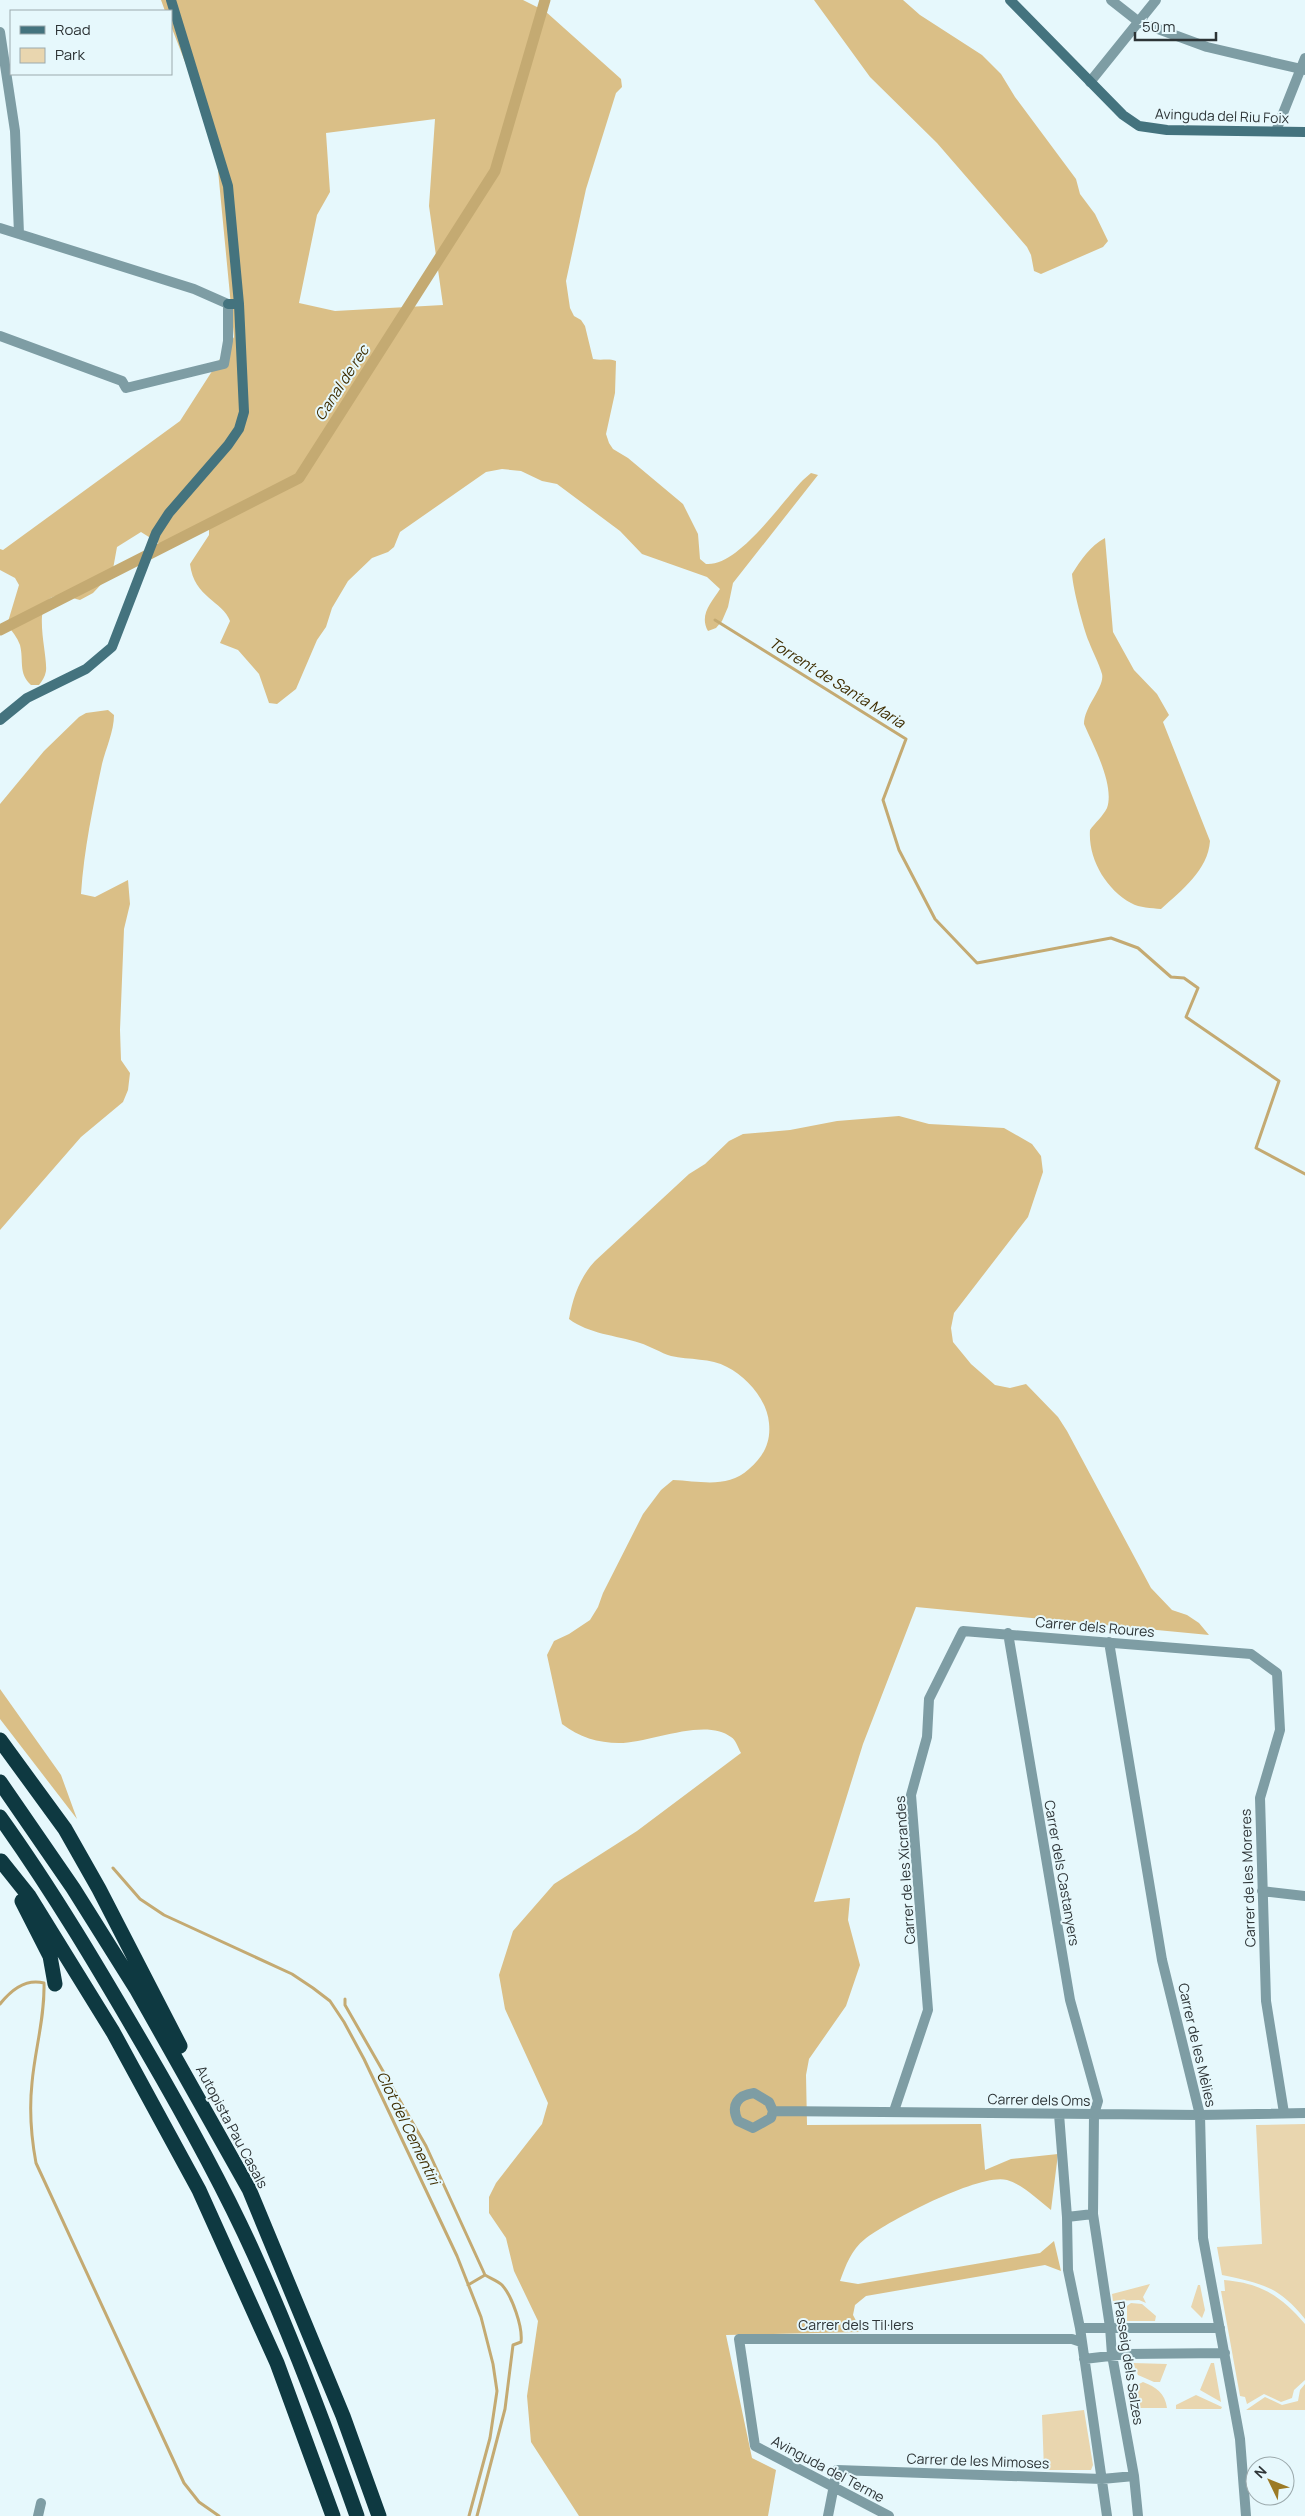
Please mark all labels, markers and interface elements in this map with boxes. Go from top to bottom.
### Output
legend [10,10,172,75]
scale bar [1135,10,1216,42]
text: 50 m [1142,16,1176,37]
text: Road [55,19,91,40]
text: Park [55,44,85,65]
street label: Avinguda del Riu Foix [1155,104,1290,127]
water label: Canal de rec [309,340,375,424]
water label: Torrent de Santa Maria [765,632,910,733]
street label: Carrer dels Roures [1035,1612,1155,1641]
street label: Carrer de les Xicrandes [890,1795,919,1945]
street label: Carrer dels Castanyers [1040,1799,1085,1947]
street label: Carrer de les Moreres [1236,1809,1259,1947]
street label: Carrer de les Mèlies [1174,1981,1221,2109]
street label: Autopista Pau Casals [192,2062,273,2191]
water label: Clot del Cementiri [372,2067,446,2190]
street label: Carrer dels Oms [987,2089,1091,2110]
street label: Passeig dels Salzes [1110,2300,1149,2426]
street label: Carrer dels Til·lers [798,2315,914,2334]
street label: Avinguda del Terme [768,2431,888,2506]
street label: Carrer de les Mimoses [906,2449,1050,2472]
north arrow [1245,2456,1295,2506]
text: N [1250,2462,1271,2482]

